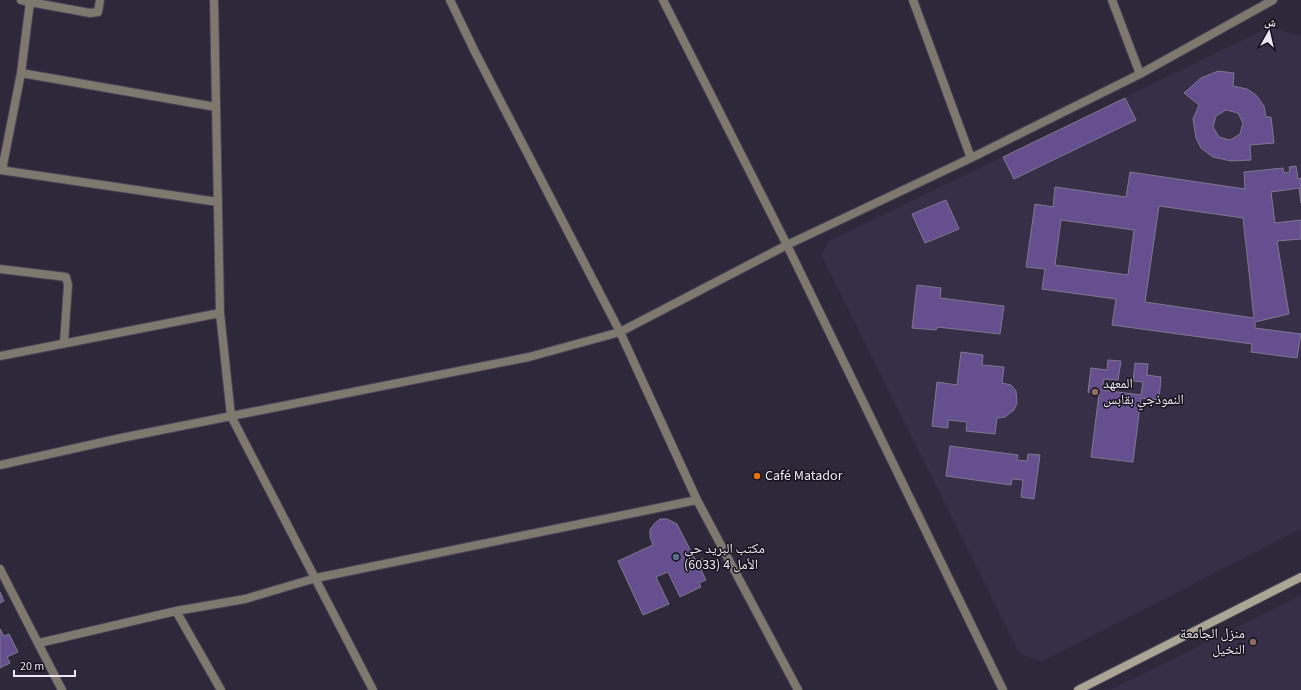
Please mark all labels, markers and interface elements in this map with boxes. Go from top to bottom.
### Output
north arrow [1249,12,1289,52]
text: ش [1263,14,1277,31]
place label: المعهد النموذجي بقابس [1103,374,1184,411]
marker: المعهد النموذجي بقابس [1090,387,1100,397]
place label: Café Matador [765,466,843,486]
marker: Café Matador [752,471,762,481]
place label: مكتب البريد حي الأمل 4 (6033) [684,539,765,575]
marker: مكتب البريد حي الأمل 4 (6033) [671,552,681,562]
place label: منزل الجامعة النخيل [1180,624,1245,660]
marker: منزل الجامعة النخيل [1248,637,1258,647]
scale bar [14,652,75,678]
text: 20 m [20,658,44,675]

